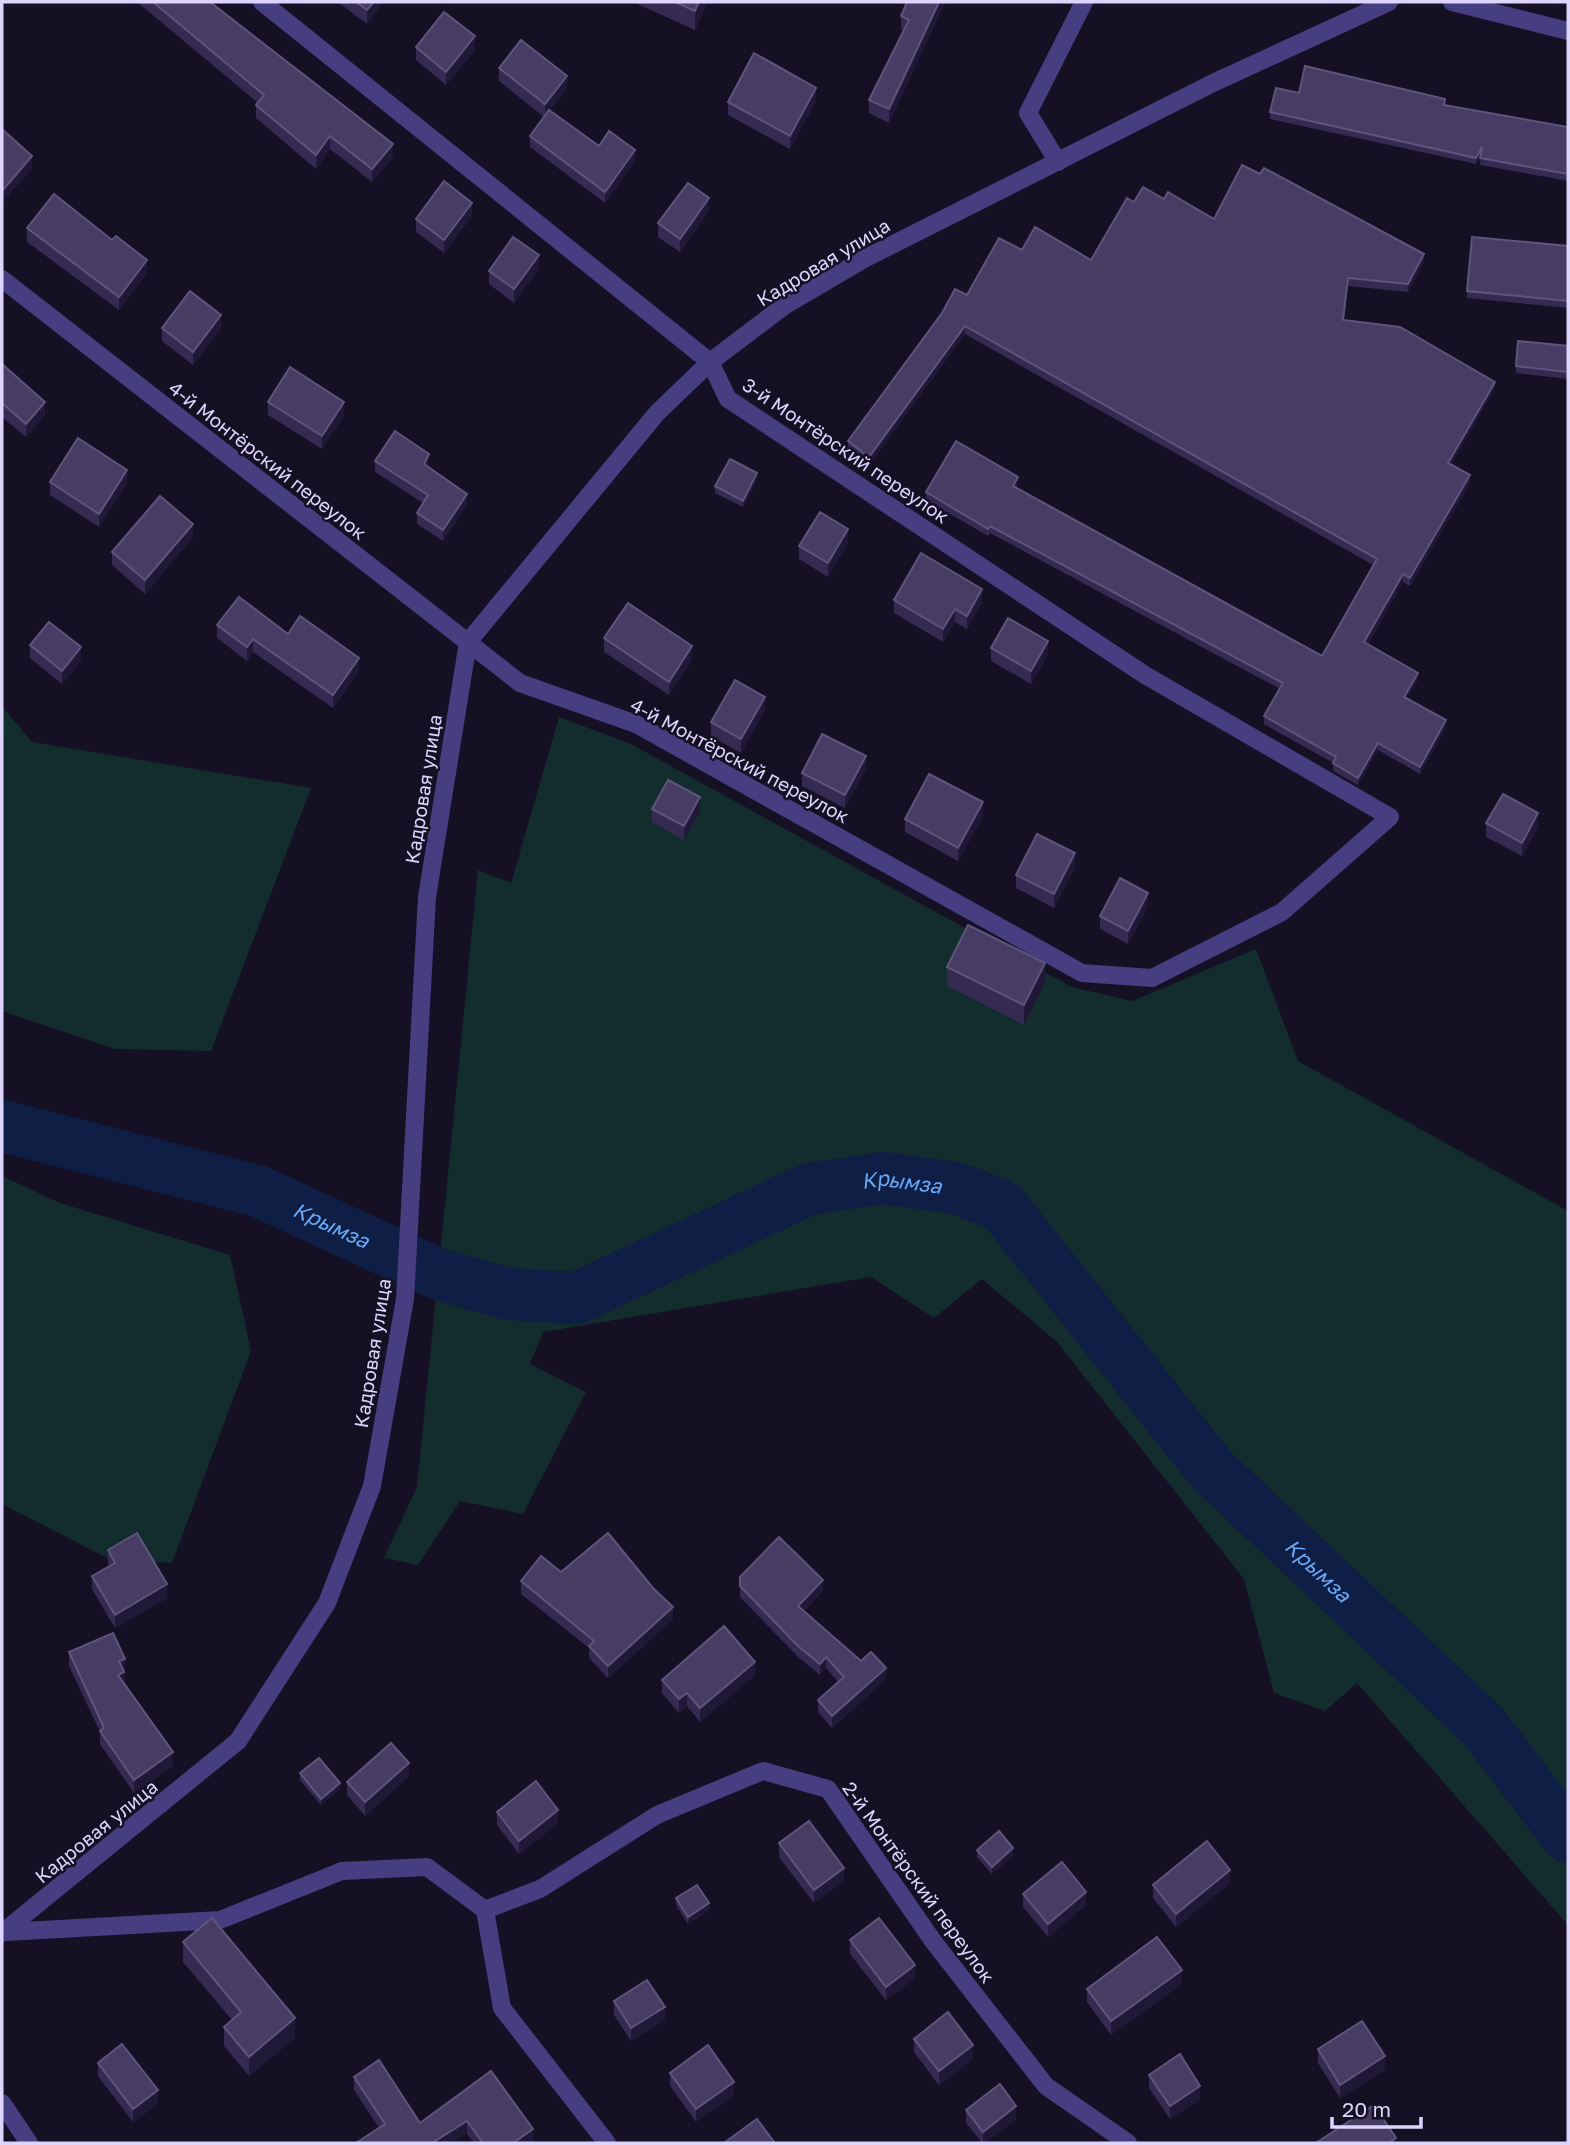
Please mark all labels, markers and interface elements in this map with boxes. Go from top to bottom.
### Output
street label: Кадровая улица [752,213,894,311]
street label: 3-й Монтёрский переулок [739,372,953,528]
street label: 4-й Монтёрский переулок [165,376,371,544]
street label: 4-й Монтёрский переулок [627,693,853,827]
street label: Кадровая улица [400,713,446,865]
water label: Крымза [859,1164,944,1199]
water label: Крымза [289,1196,375,1254]
street label: Кадровая улица [349,1277,395,1429]
water label: Крымза [1280,1533,1357,1608]
street label: Кадровая улица [30,1774,162,1888]
street label: 2-й Монтёрский переулок [838,1777,1000,1987]
scale bar [1332,2086,1421,2130]
text: 20 m [1342,2096,1391,2122]

